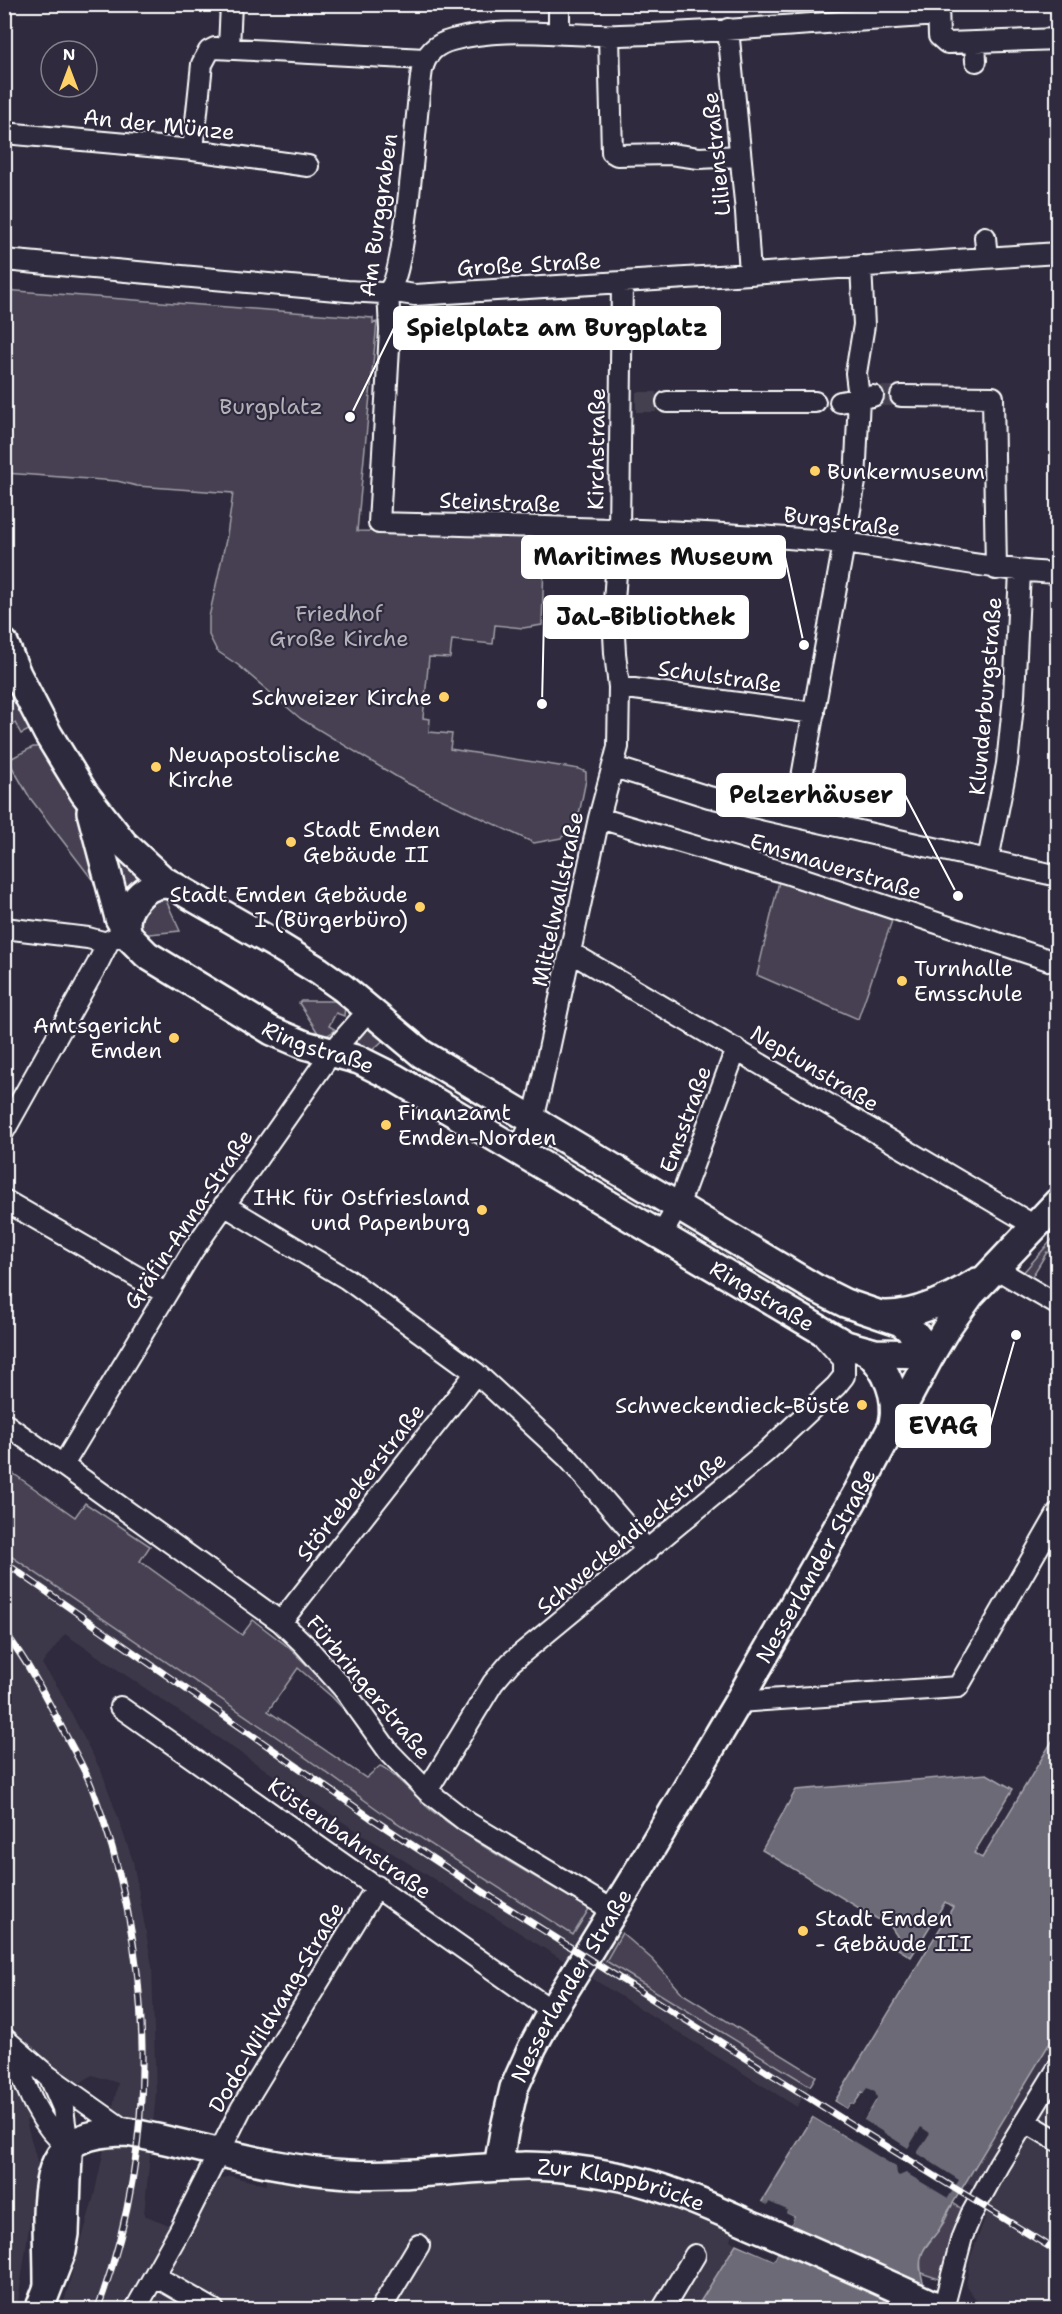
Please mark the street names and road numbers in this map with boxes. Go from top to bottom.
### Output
street label: Lilienstraße [696,90,737,218]
street label: An der Münze [82,102,236,147]
street label: Am Burggraben [353,131,404,299]
street label: Große Straße [456,246,602,283]
street label: Kirchstraße [581,388,612,510]
street label: Steinstraße [439,486,561,519]
street label: Burgstraße [782,500,902,543]
street label: Klunderburgstraße [962,596,1009,797]
street label: Schulstraße [656,653,784,700]
street label: Mittelwallstraße [525,809,590,989]
street label: Emsmauerstraße [746,827,925,906]
street label: Ringstraße [256,1014,379,1081]
street label: Neptunstraße [745,1019,885,1118]
street label: Emsstraße [653,1062,718,1177]
street label: Gräfin-Anna-Straße [117,1124,259,1315]
street label: Ringstraße [705,1254,820,1338]
street label: Störtebekerstraße [290,1397,431,1567]
street label: Schweckendieckstraße [530,1445,732,1621]
street label: Nesserlander Straße [749,1463,883,1669]
street label: Fürbringerstraße [300,1609,438,1766]
street label: Küstenbahnstraße [262,1771,437,1906]
street label: Nesserlander Straße [504,1883,639,2087]
street label: Dodo-Wildvang-Straße [202,1896,351,2118]
street label: Zur Klappbrücke [537,2152,709,2218]

